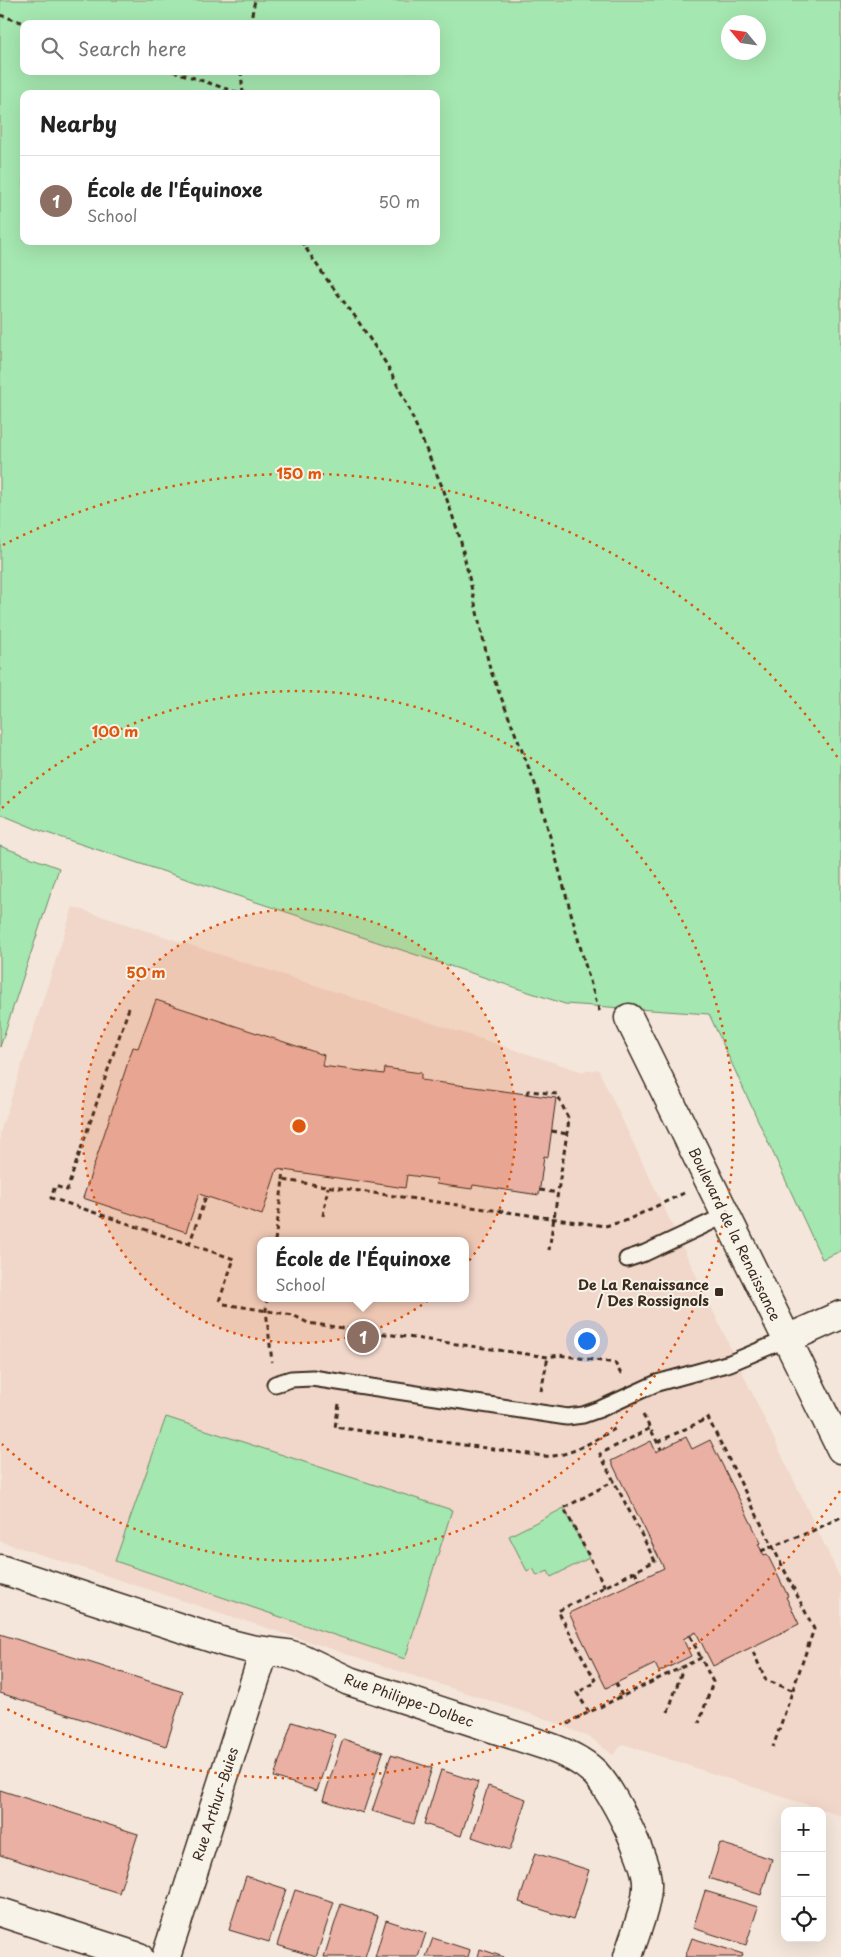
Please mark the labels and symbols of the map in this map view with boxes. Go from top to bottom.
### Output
north arrow [721,15,766,60]
text: 150 m [276,461,322,484]
text: 100 m [92,719,138,742]
text: 50 m [127,960,165,983]
centre of rings [290,1117,308,1135]
street label: Boulevard de la Renaissance [684,1144,786,1325]
place label: De La Renaissance / Des Rossignols [578,1274,709,1311]
marker: De La Renaissance / Des Rossignols [713,1286,725,1298]
pin: 1 [347,1318,379,1356]
your location [574,1328,600,1354]
street label: Rue Philippe-Dolbec [341,1668,477,1732]
street label: Rue Arthur-Buies [187,1745,243,1863]

